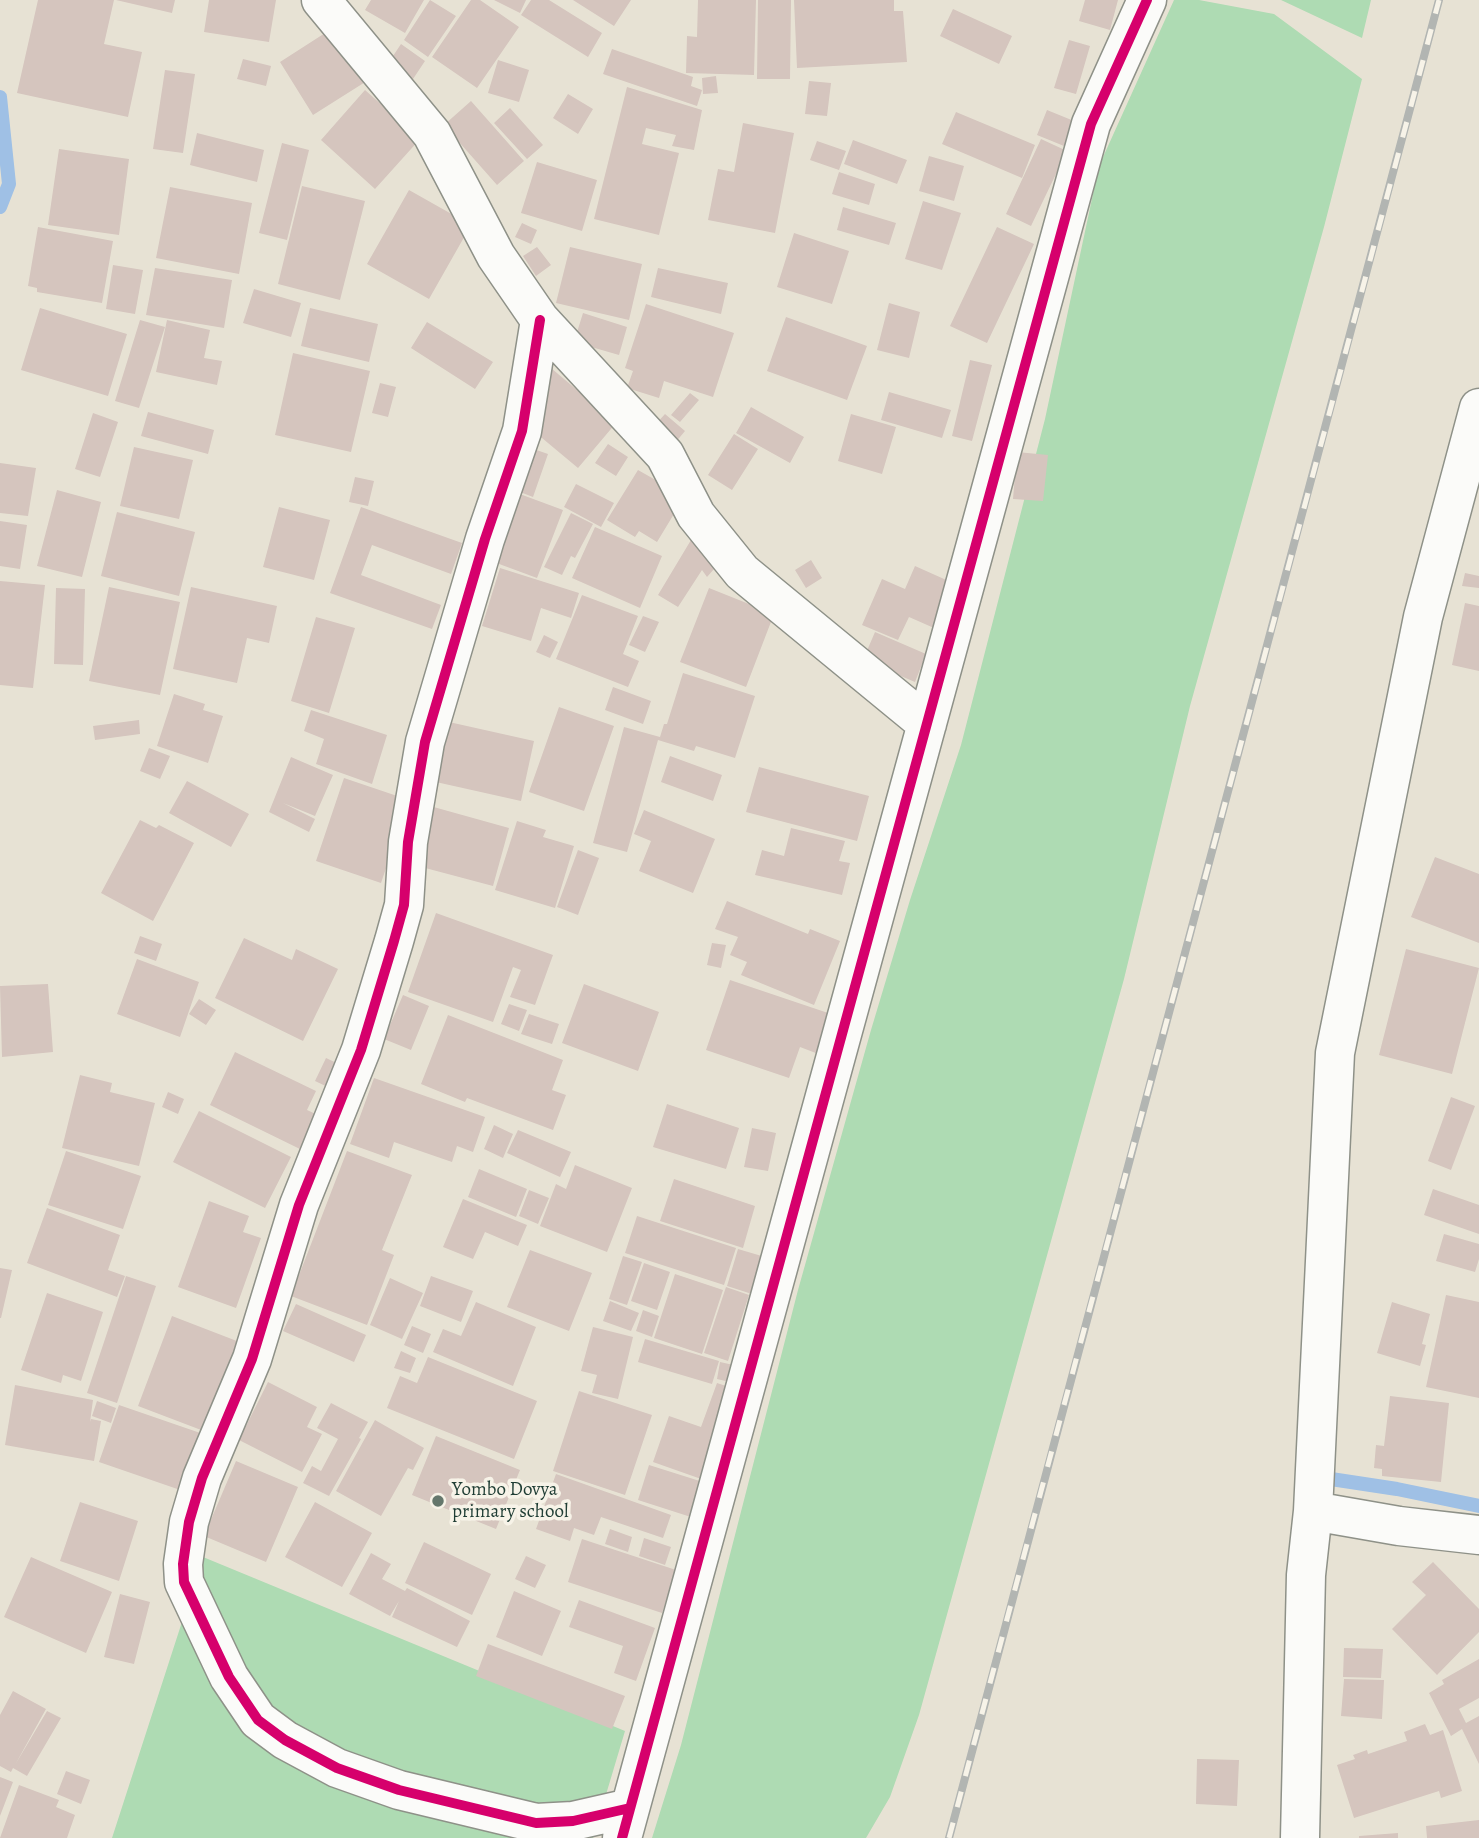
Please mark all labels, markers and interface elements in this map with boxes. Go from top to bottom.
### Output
place label: Yombo Dovya primary school [452,1479,569,1523]
marker: Yombo Dovya primary school [430,1493,446,1509]

